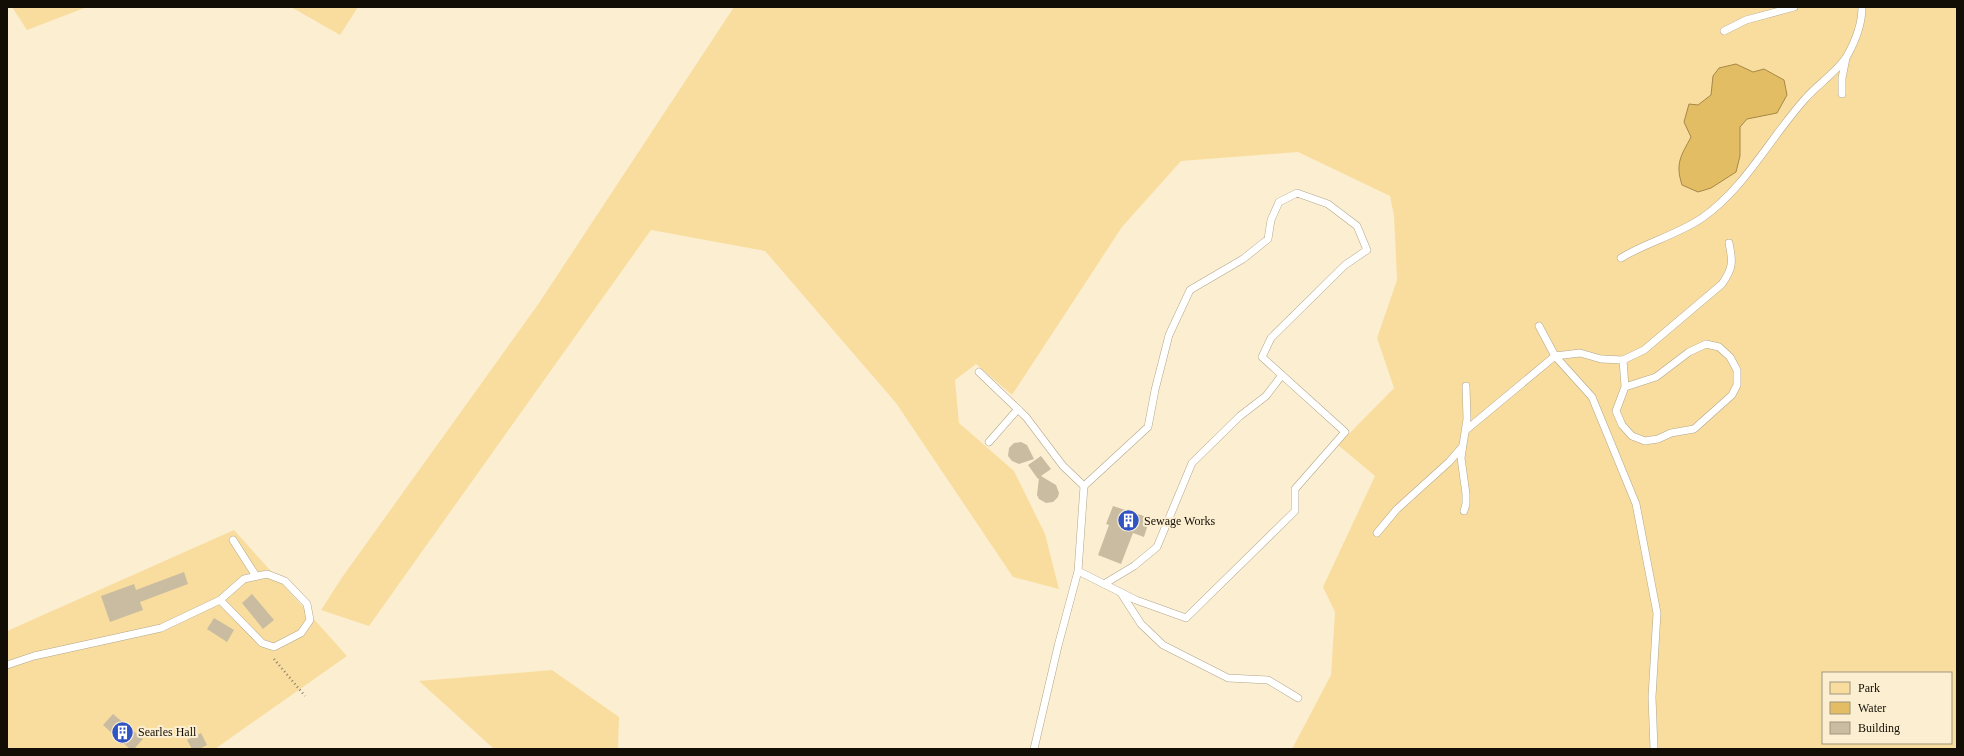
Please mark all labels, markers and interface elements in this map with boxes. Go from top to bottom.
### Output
building icon: Sewage Works [1115,508,1141,534]
place label: Sewage Works [1144,514,1215,528]
legend [1822,672,1952,744]
text: Park [1858,681,1880,695]
text: Water [1858,701,1886,715]
building icon: Searles Hall [109,719,135,745]
text: Building [1858,721,1900,735]
place label: Searles Hall [138,725,197,739]

